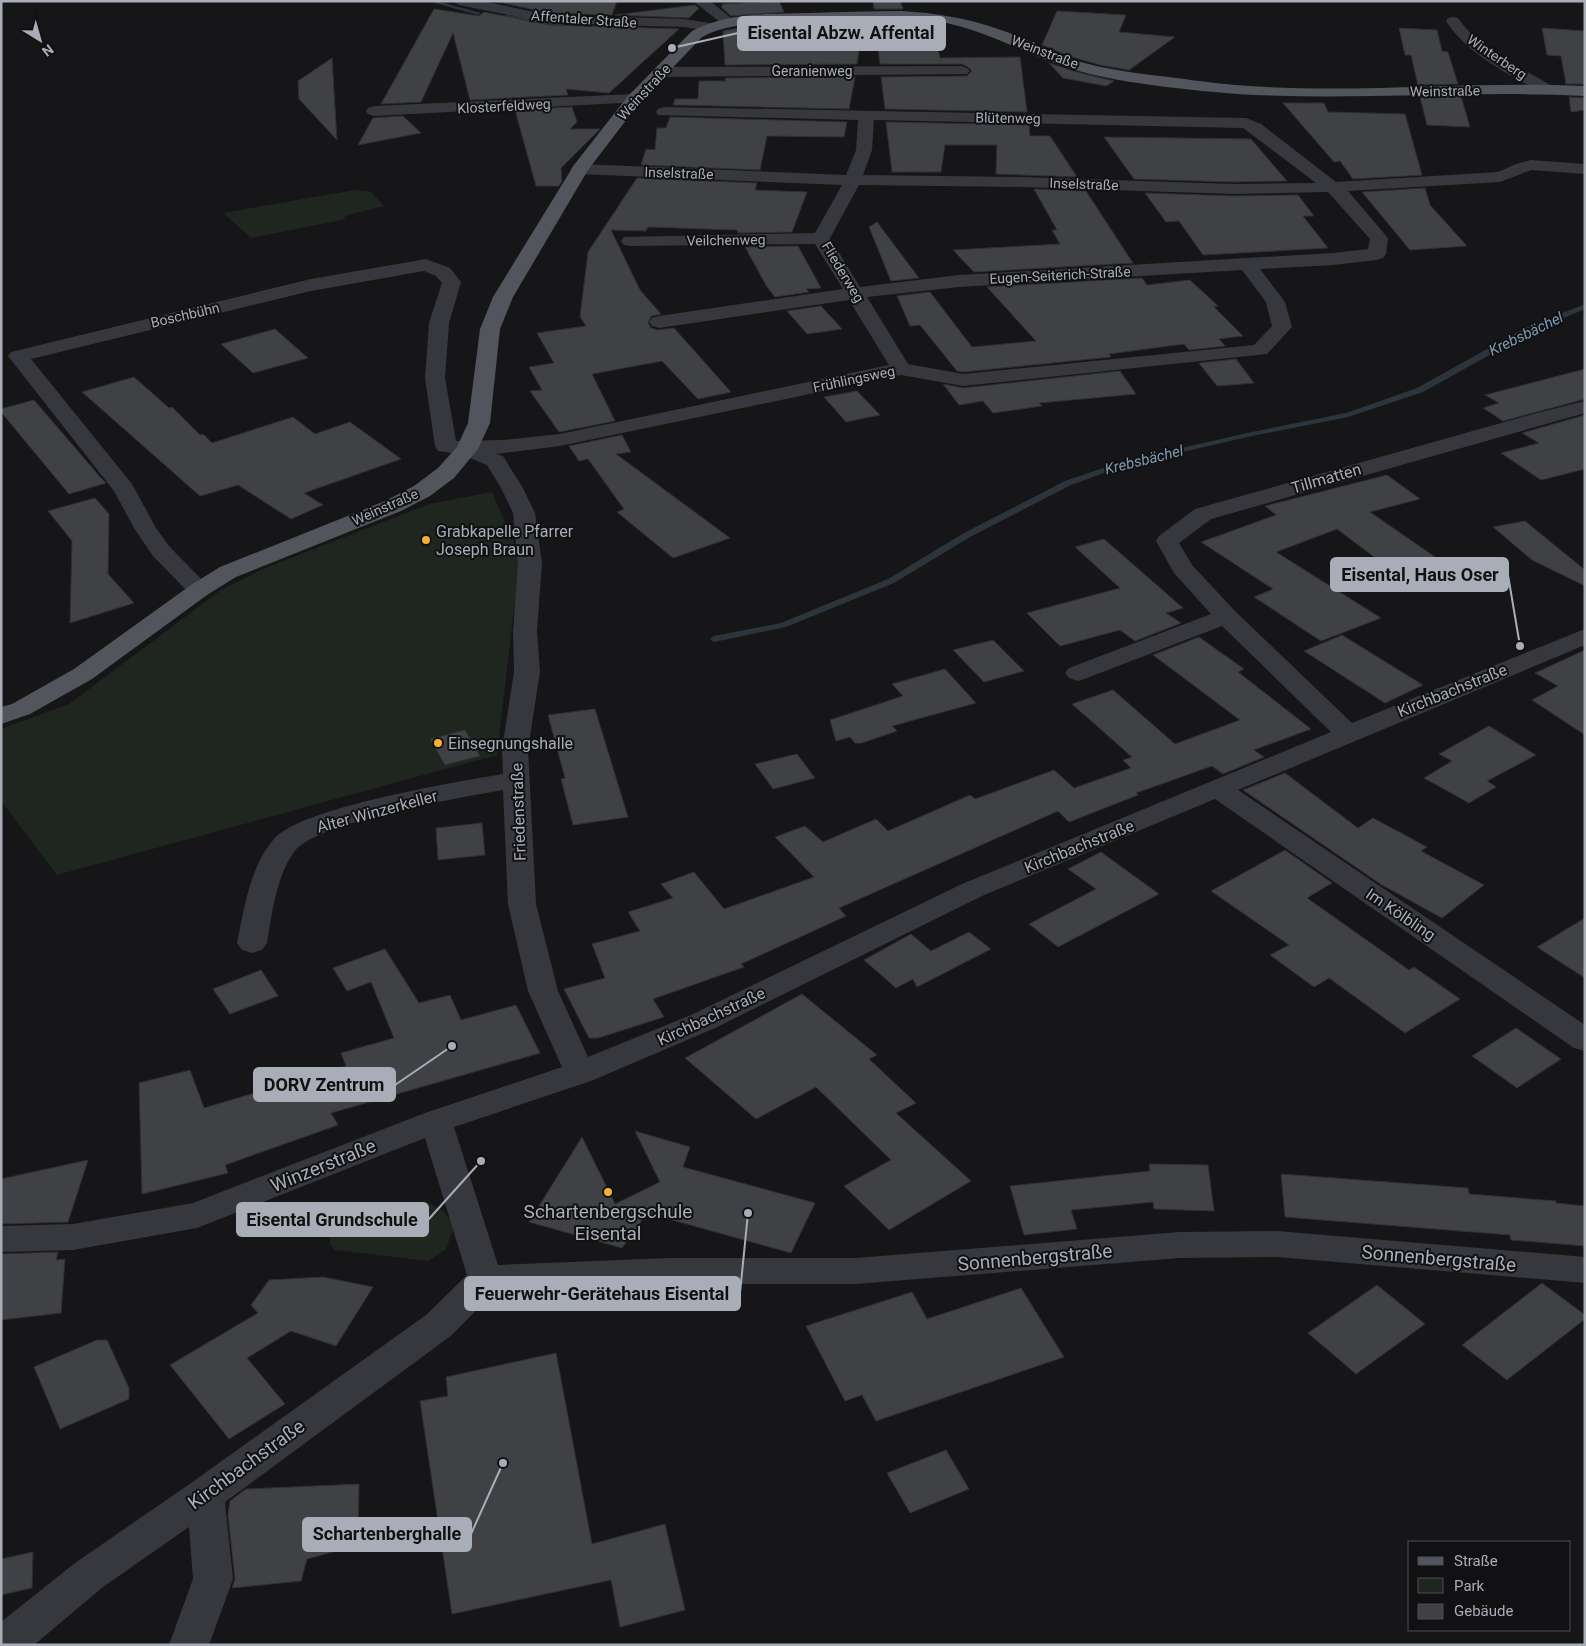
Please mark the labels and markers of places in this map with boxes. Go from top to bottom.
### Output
callout: Eisental Abzw. Affental [738,17,945,50]
place label: Grabkapelle Pfarrer Joseph Braun [436,522,574,559]
marker: Grabkapelle Pfarrer Joseph Braun [420,534,432,546]
callout: Eisental, Haus Oser [1331,558,1508,591]
place label: Einsegnungshalle [448,734,573,753]
marker: Einsegnungshalle [432,737,444,749]
callout: DORV Zentrum [254,1068,395,1101]
marker: Schartenbergschule Eisental [602,1186,614,1198]
place label: Schartenbergschule Eisental [524,1200,692,1245]
callout: Eisental Grundschule [237,1203,428,1236]
callout: Feuerwehr-Gerätehaus Eisental [465,1277,740,1310]
callout: Schartenberghalle [303,1518,471,1551]

